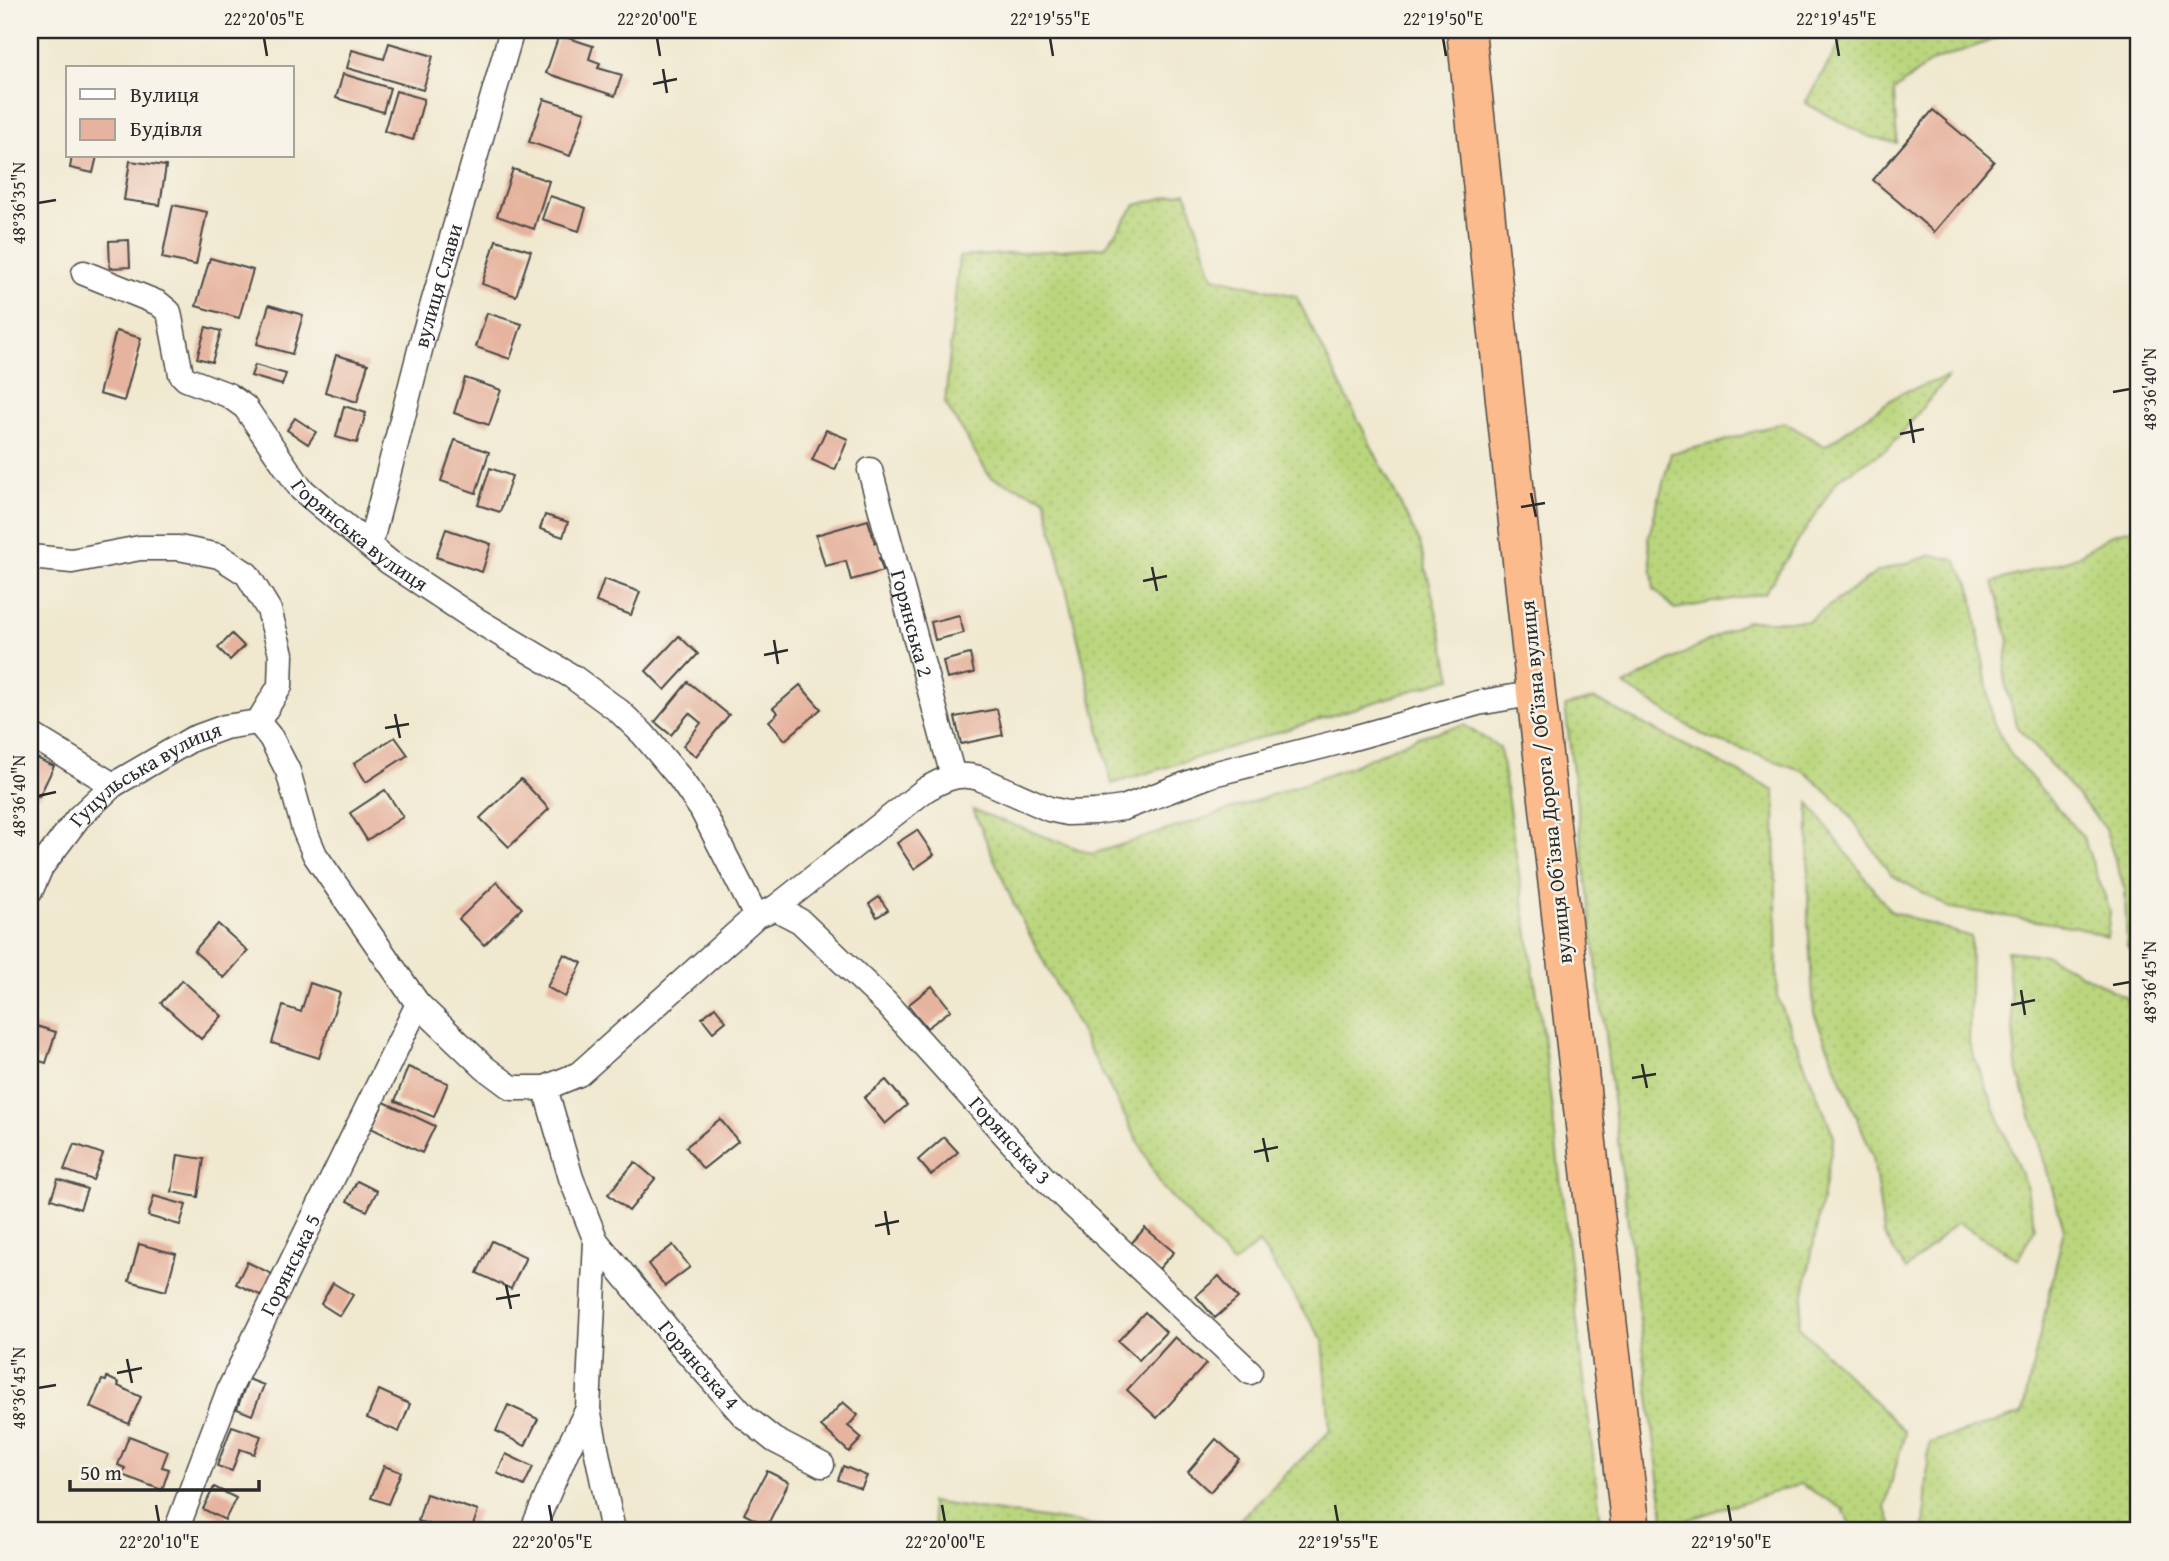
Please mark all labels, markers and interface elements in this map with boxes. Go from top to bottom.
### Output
text: 22°20'05"E [224,5,304,32]
text: 22°20'00"E [617,5,697,32]
text: 22°19'55"E [1010,5,1090,32]
text: 22°19'50"E [1403,5,1483,32]
text: 22°19'45"E [1796,5,1876,32]
legend [66,66,294,158]
text: Вулиця [130,79,200,110]
text: Будівля [130,113,203,144]
text: 48°36'35"N [5,161,32,244]
street label: вулиця Слави [405,220,470,351]
text: 48°36'40"N [2136,347,2163,430]
street label: Горянська вулиця [283,472,435,599]
street label: Горянська 2 [883,566,941,680]
street label: вулиця Обʼїзна Дорога / Обʼїзна вулиця [1511,598,1580,965]
street label: Гуцульська вулиця [61,713,226,833]
text: 48°36'40"N [5,754,32,837]
text: 48°36'45"N [2136,940,2163,1023]
street label: Горянська 3 [962,1089,1058,1192]
street label: Горянська 5 [252,1208,328,1321]
street label: Горянська 4 [651,1313,747,1416]
text: 48°36'45"N [5,1346,32,1429]
scale bar [70,1449,259,1493]
text: 50 m [80,1457,122,1488]
text: 22°20'10"E [119,1528,199,1555]
text: 22°20'05"E [512,1528,592,1555]
text: 22°20'00"E [905,1528,985,1555]
text: 22°19'55"E [1298,1528,1378,1555]
text: 22°19'50"E [1691,1528,1771,1555]

